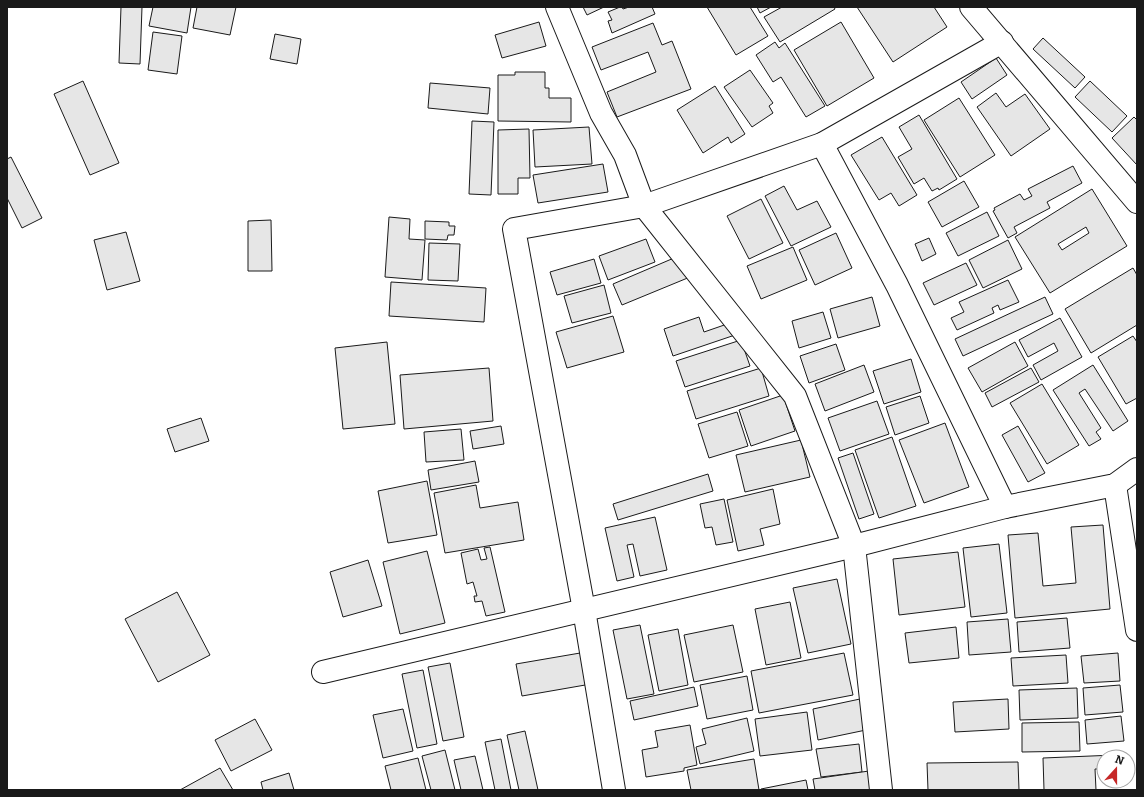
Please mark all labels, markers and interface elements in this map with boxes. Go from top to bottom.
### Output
north arrow [1096,749,1136,789]
text: N [1113,753,1126,768]

